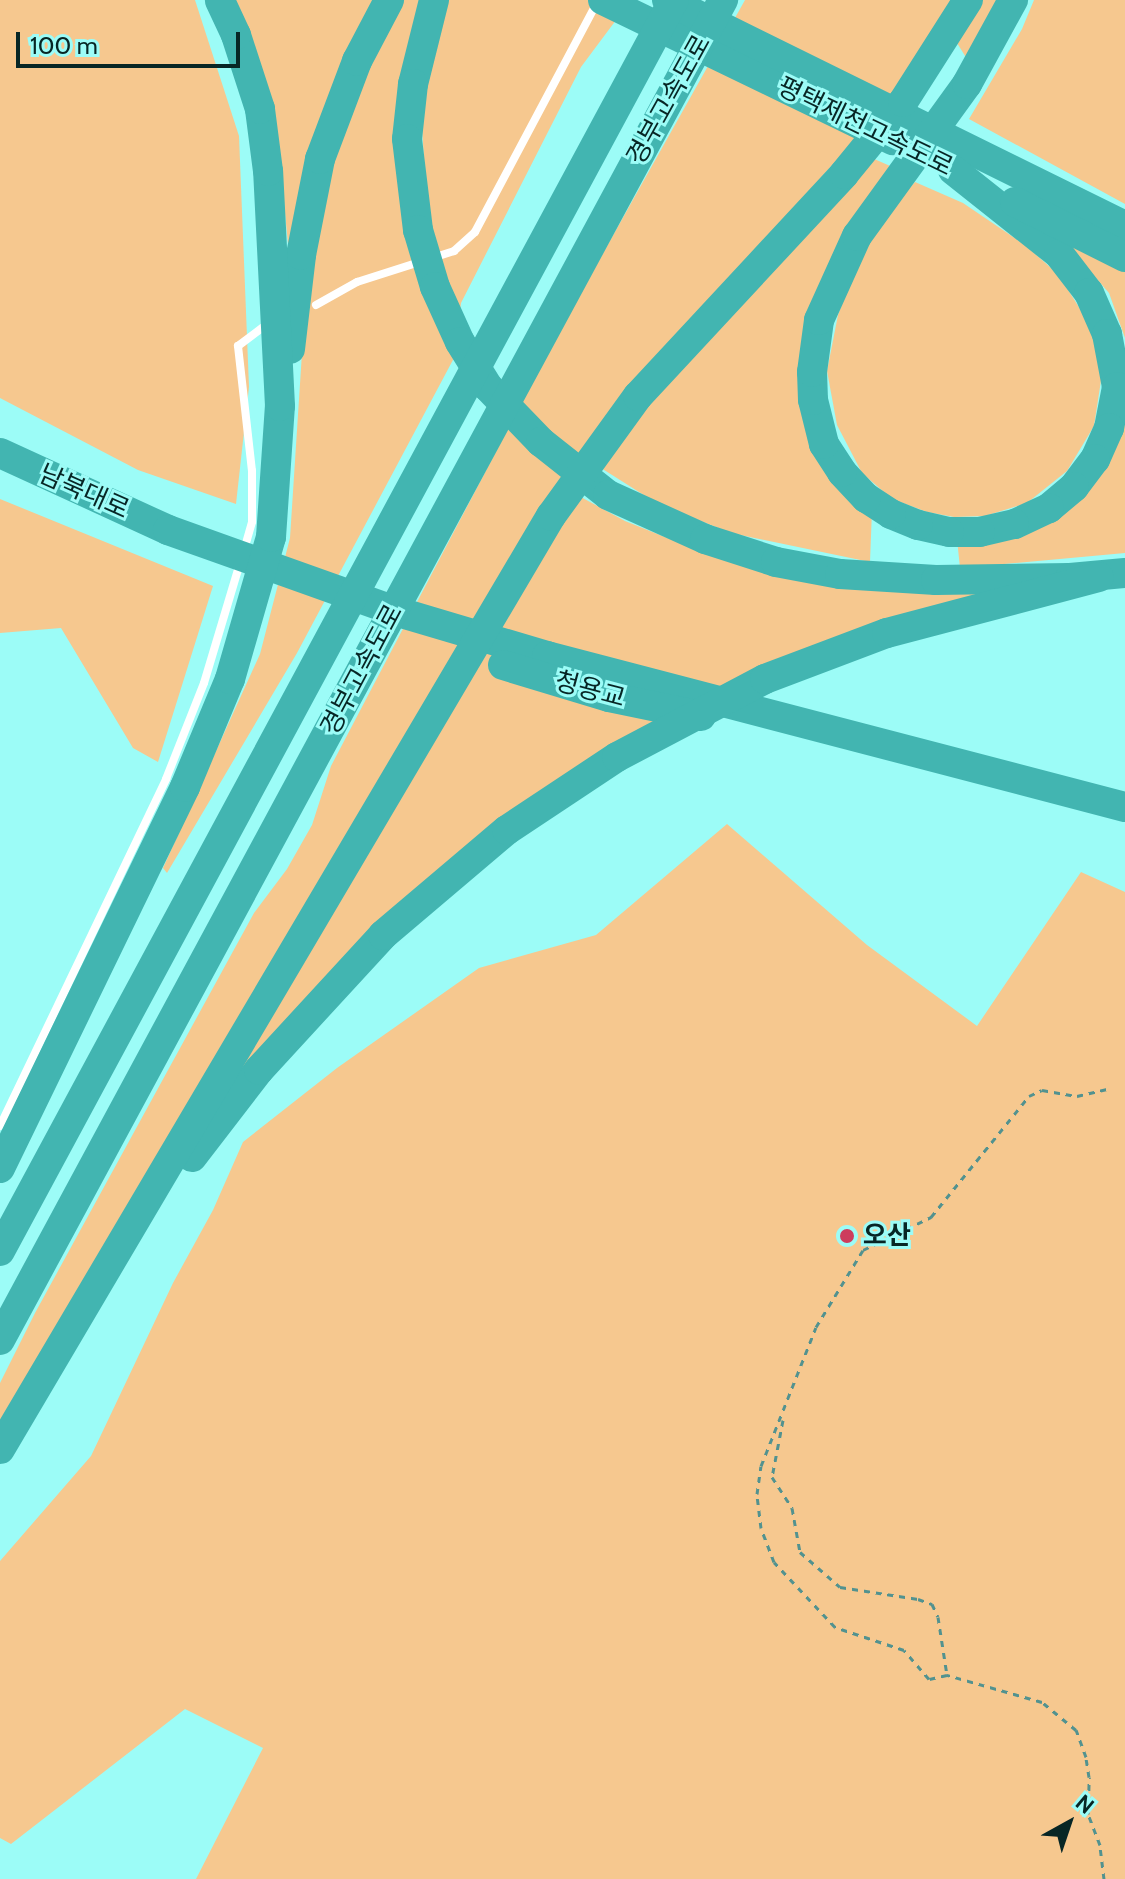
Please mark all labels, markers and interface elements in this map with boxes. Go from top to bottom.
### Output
scale bar [20,16,244,66]
street label: 경부고속도로 [621,30,717,170]
text: 100 m [30,31,98,60]
street label: 평택제천고속도로 [772,71,958,183]
street label: 남북대로 [34,458,134,526]
street label: 경부고속도로 [315,599,409,741]
street label: 청용교 [551,666,629,714]
place label: 오산 [863,1220,911,1252]
marker: 오산 [838,1227,856,1245]
north arrow [1029,1783,1109,1863]
text: N [1070,1789,1099,1820]

